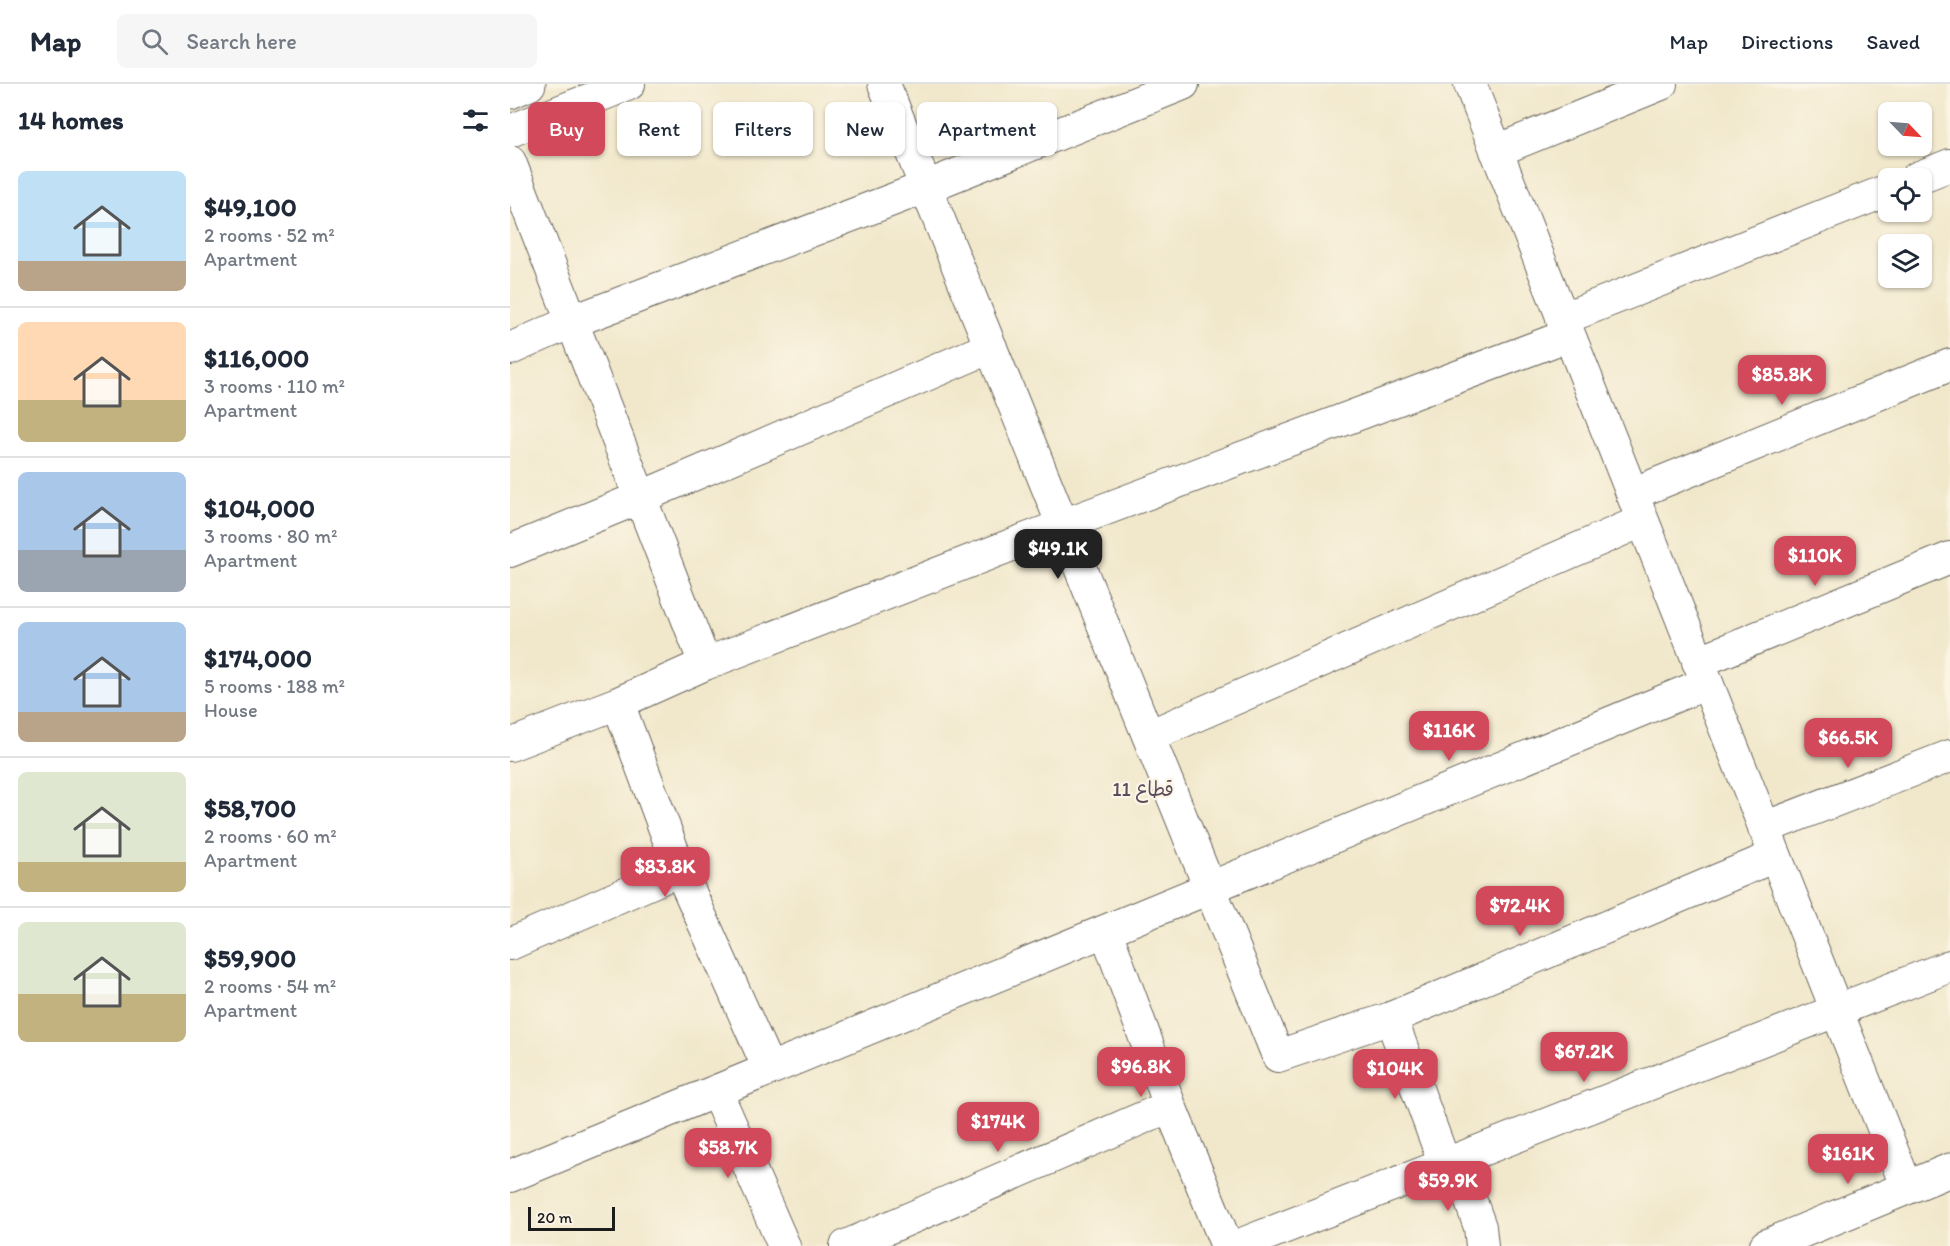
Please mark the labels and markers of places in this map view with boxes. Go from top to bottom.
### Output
pin: $85.8K [1733,355,1831,406]
pin: $49.1K [1009,529,1107,580]
pin: $110K [1773,536,1857,587]
pin: $116K [1407,711,1491,762]
pin: $66.5K [1799,718,1897,769]
pin: $83.8K [616,847,714,898]
pin: $72.4K [1471,886,1569,937]
pin: $67.2K [1535,1032,1633,1083]
pin: $96.8K [1092,1047,1190,1098]
pin: $104K [1353,1049,1437,1100]
pin: $174K [956,1102,1040,1153]
pin: $58.7K [679,1128,777,1179]
pin: $161K [1806,1134,1890,1185]
pin: $59.9K [1399,1161,1497,1212]

